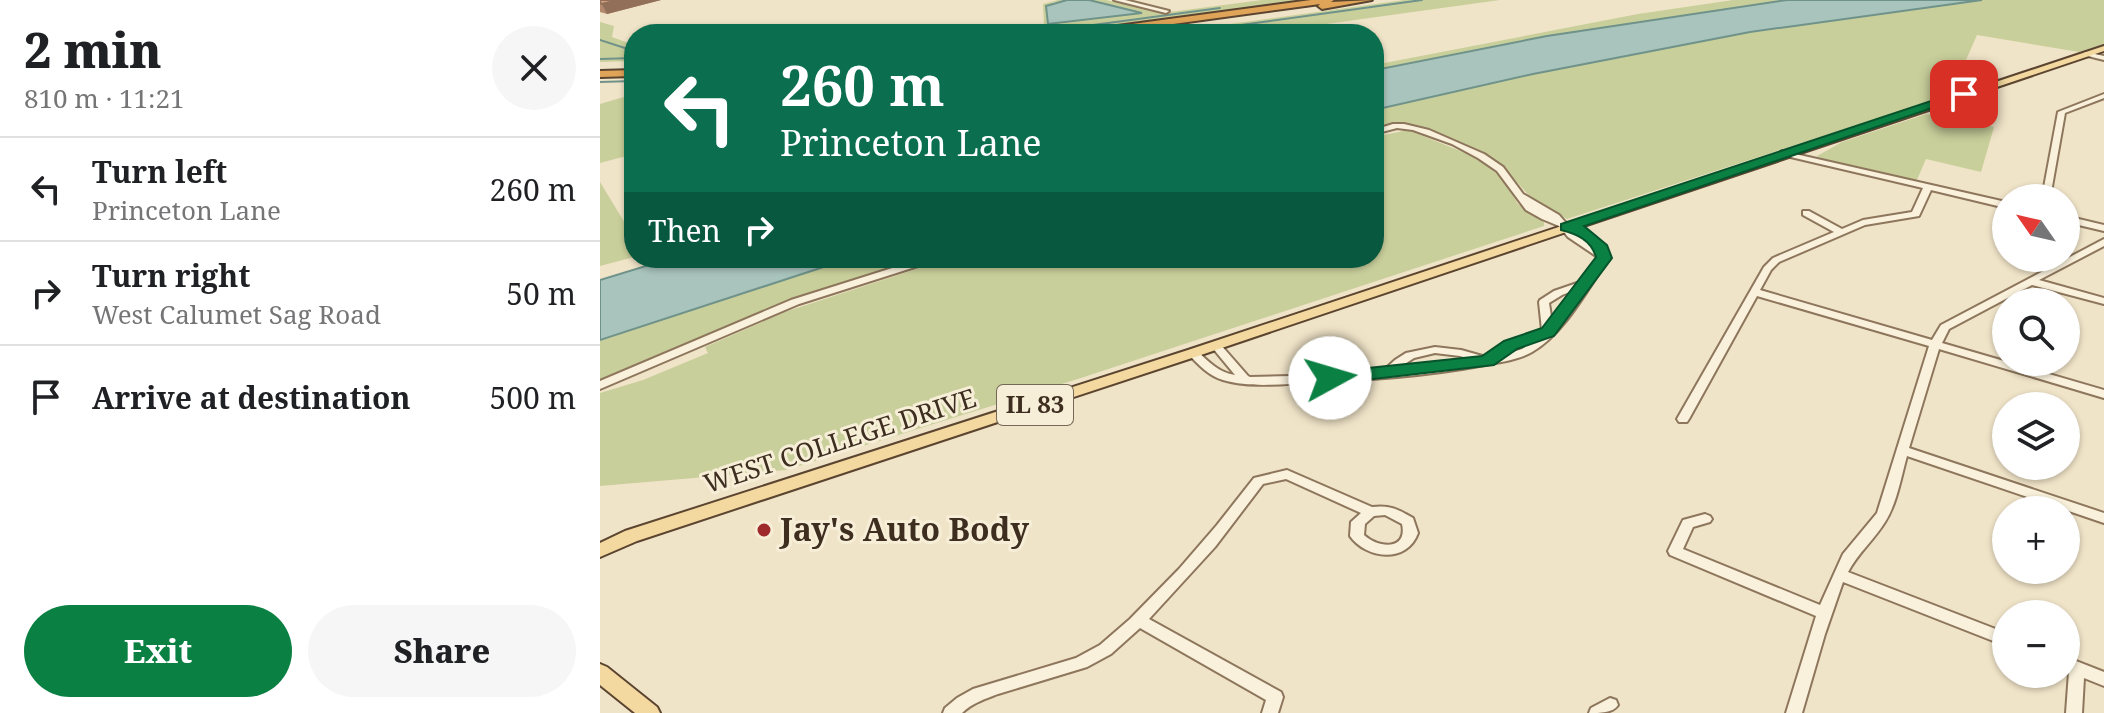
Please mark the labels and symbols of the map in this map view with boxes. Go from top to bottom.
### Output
pin [1930,60,1998,128]
north arrow [1992,184,2080,272]
position arrow [1288,336,1372,420]
street label: WEST COLLEGE DRIVE [699,379,980,501]
road number: IL 83 [997,385,1073,425]
place label: Jay's Auto Body [779,507,1029,550]
marker: Jay's Auto Body [755,521,773,539]

